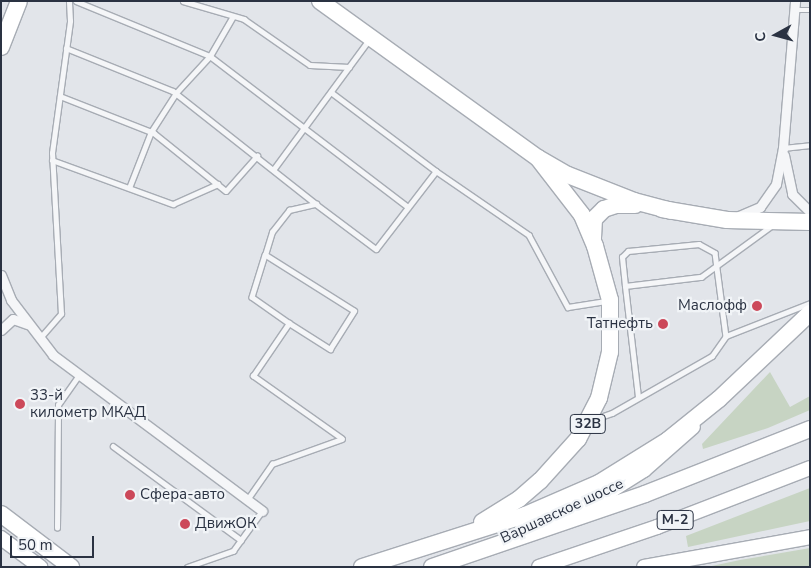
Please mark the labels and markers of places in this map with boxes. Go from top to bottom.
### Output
place label: Маслофф [678,297,747,315]
marker: Маслофф [751,300,763,312]
place label: Татнефть [587,315,653,333]
marker: Татнефть [657,318,669,330]
place label: 33-й километр МКАД [30,386,146,421]
marker: 33-й километр МКАД [14,398,26,410]
place label: Сфера-авто [140,486,225,504]
marker: Сфера-авто [124,489,136,501]
place label: ДвижОК [195,515,257,533]
marker: ДвижОК [179,518,191,530]

